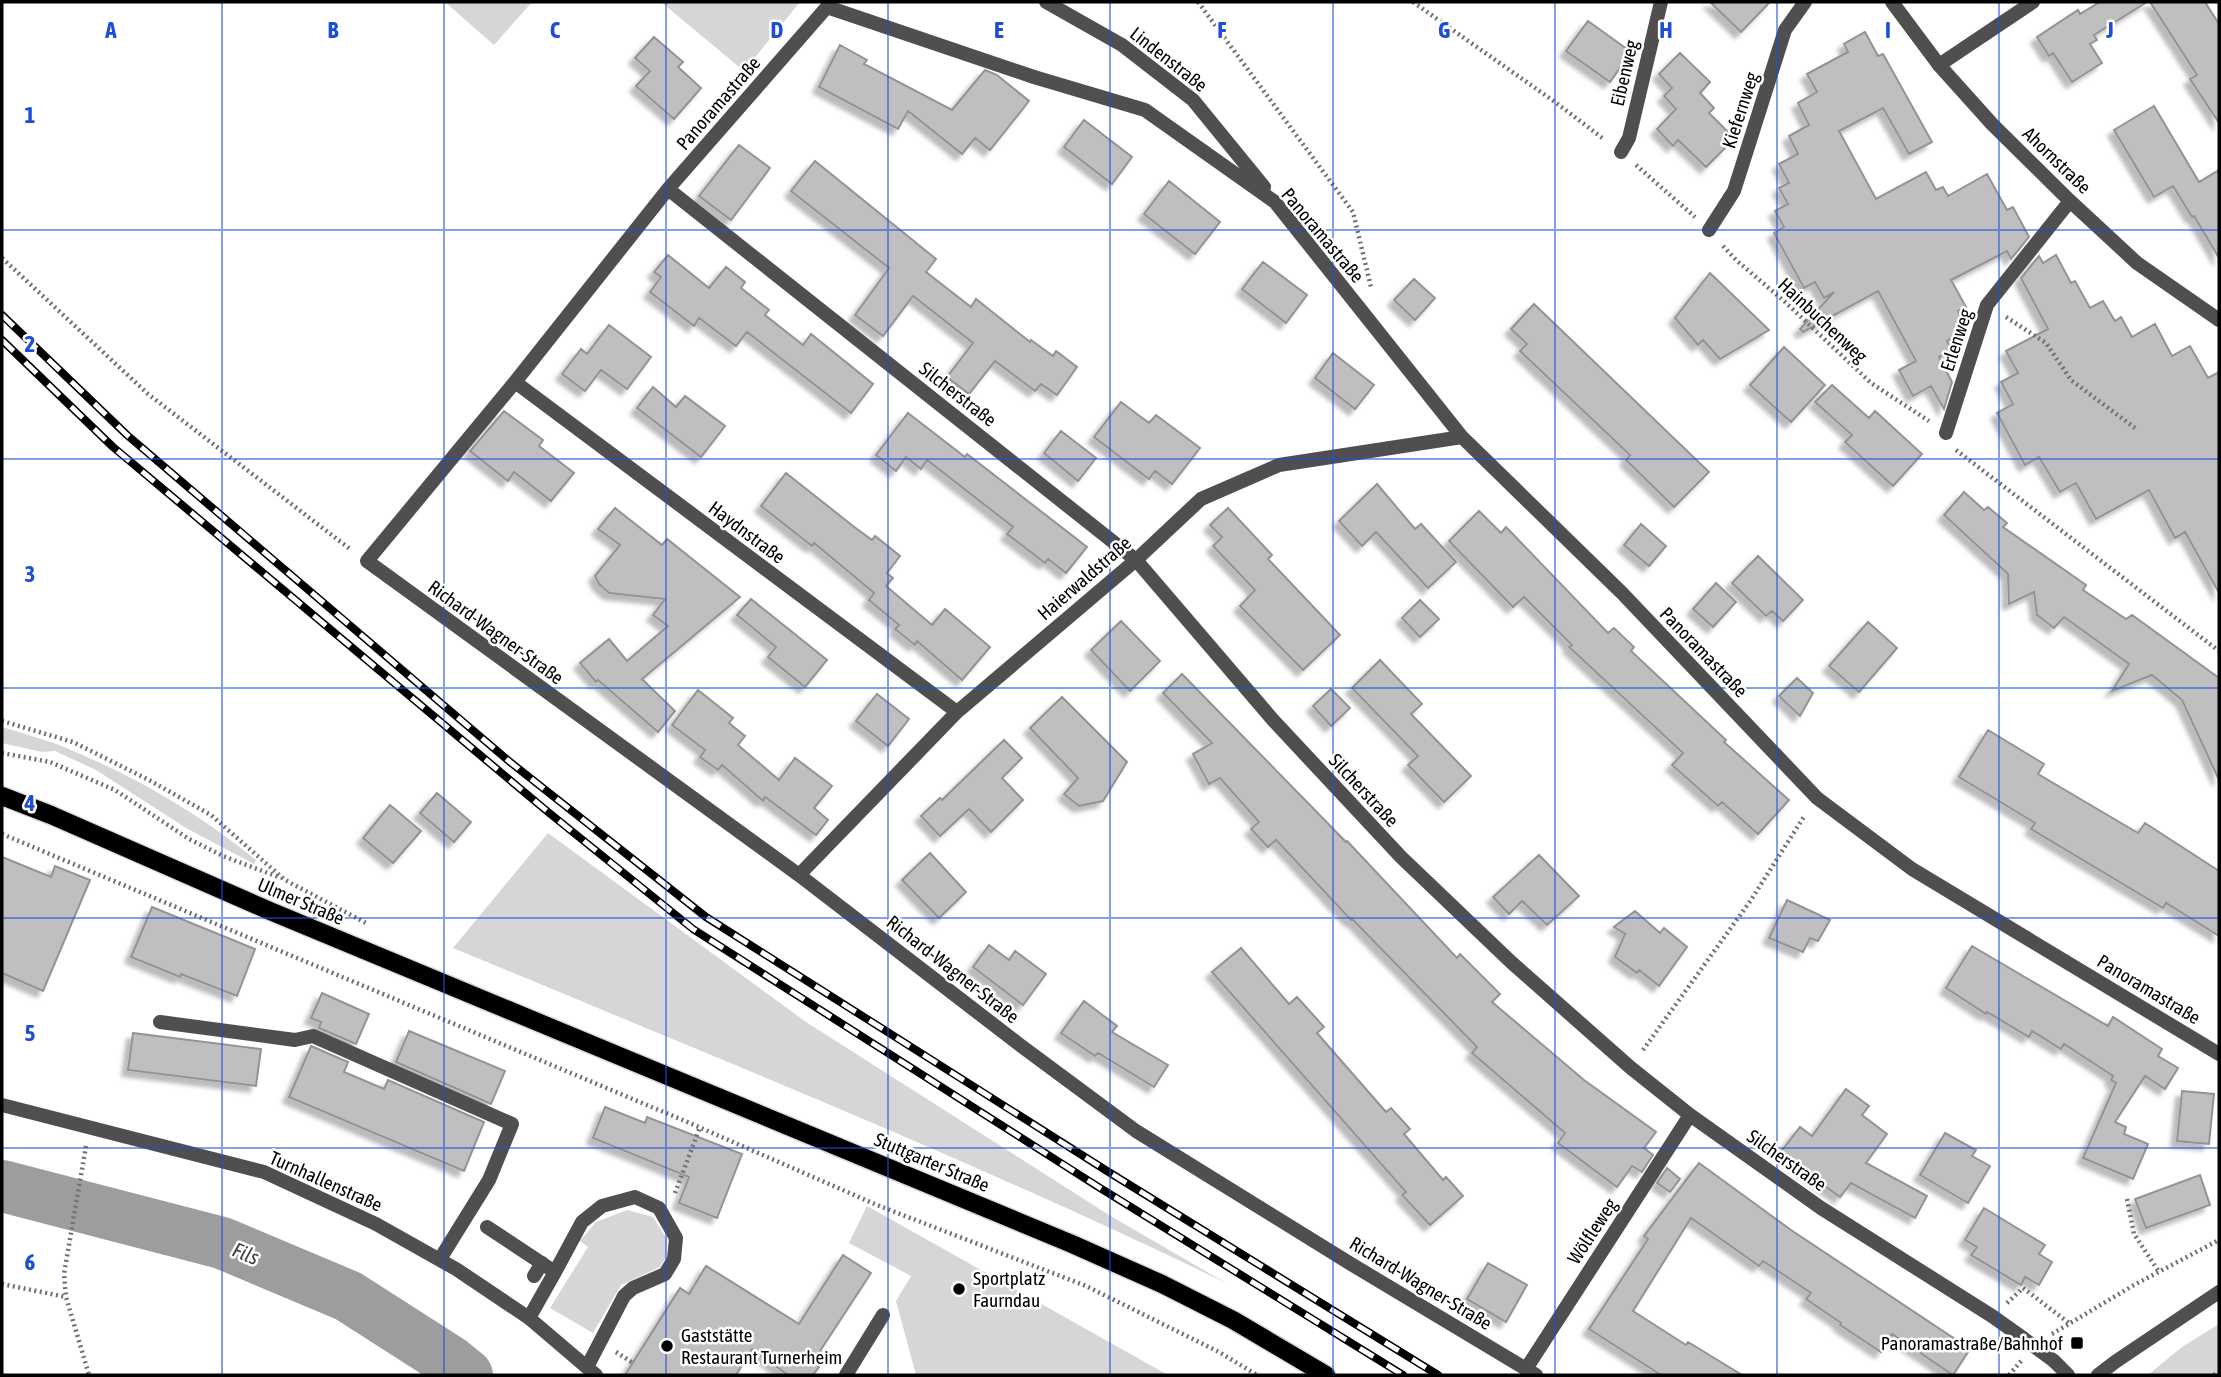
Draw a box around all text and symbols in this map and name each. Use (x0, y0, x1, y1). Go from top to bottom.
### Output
text: A (104, 17, 117, 43)
text: B (328, 17, 339, 43)
text: C (550, 17, 561, 43)
text: D (771, 17, 784, 43)
text: E (994, 17, 1004, 43)
text: F (1217, 17, 1227, 43)
text: G (1438, 17, 1450, 43)
text: H (1659, 17, 1673, 43)
text: I (1885, 17, 1891, 43)
text: J (2105, 17, 2114, 43)
street label: Lindenstraße (1126, 22, 1212, 96)
street label: Eibenweg (1606, 37, 1642, 108)
street label: Panoramastraße (672, 52, 764, 154)
street label: Kiefernweg (1717, 68, 1763, 151)
text: 1 (25, 102, 36, 128)
street label: Ahornstraße (2018, 122, 2096, 198)
street label: Panoramastraße (1277, 183, 1369, 287)
street label: Hainbuchenweg (1774, 273, 1873, 367)
street label: Erlenweg (1936, 305, 1977, 374)
text: 2 (25, 331, 35, 357)
street label: Silcherstraße (915, 357, 1001, 431)
street label: Haydnstraße (705, 496, 789, 568)
street label: Haierwaldstraße (1033, 532, 1135, 624)
text: 3 (25, 561, 35, 587)
street label: Richard-Wagner-Straße (424, 576, 568, 688)
street label: Panoramastraße (1656, 603, 1752, 701)
street label: Silcherstraße (1325, 749, 1403, 831)
text: 4 (24, 790, 36, 816)
street label: Ulmer Straße (254, 873, 348, 929)
street label: Richard-Wagner-Straße (882, 911, 1024, 1027)
street label: Panoramastraße (2093, 950, 2205, 1028)
text: 5 (25, 1020, 36, 1046)
street label: Silcherstraße (1743, 1125, 1831, 1195)
street label: Stuttgarter Straße (871, 1128, 993, 1196)
street label: Turnhallenstraße (266, 1146, 386, 1216)
street label: Wölfleweg (1563, 1193, 1622, 1268)
street label: Richard-Wagner-Straße (1346, 1232, 1496, 1334)
water label: Fils (229, 1237, 263, 1269)
text: 6 (25, 1249, 36, 1275)
place label: Sportplatz Faurndau (973, 1267, 1045, 1311)
marker: Sportplatz Faurndau (951, 1281, 967, 1297)
place label: Gaststätte Restaurant Turnerheim (681, 1324, 842, 1368)
place label: Panoramastraße/Bahnhof (1881, 1332, 2063, 1354)
marker: Panoramastraße/Bahnhof (2069, 1335, 2085, 1351)
marker: Gaststätte Restaurant Turnerheim (659, 1338, 675, 1354)

